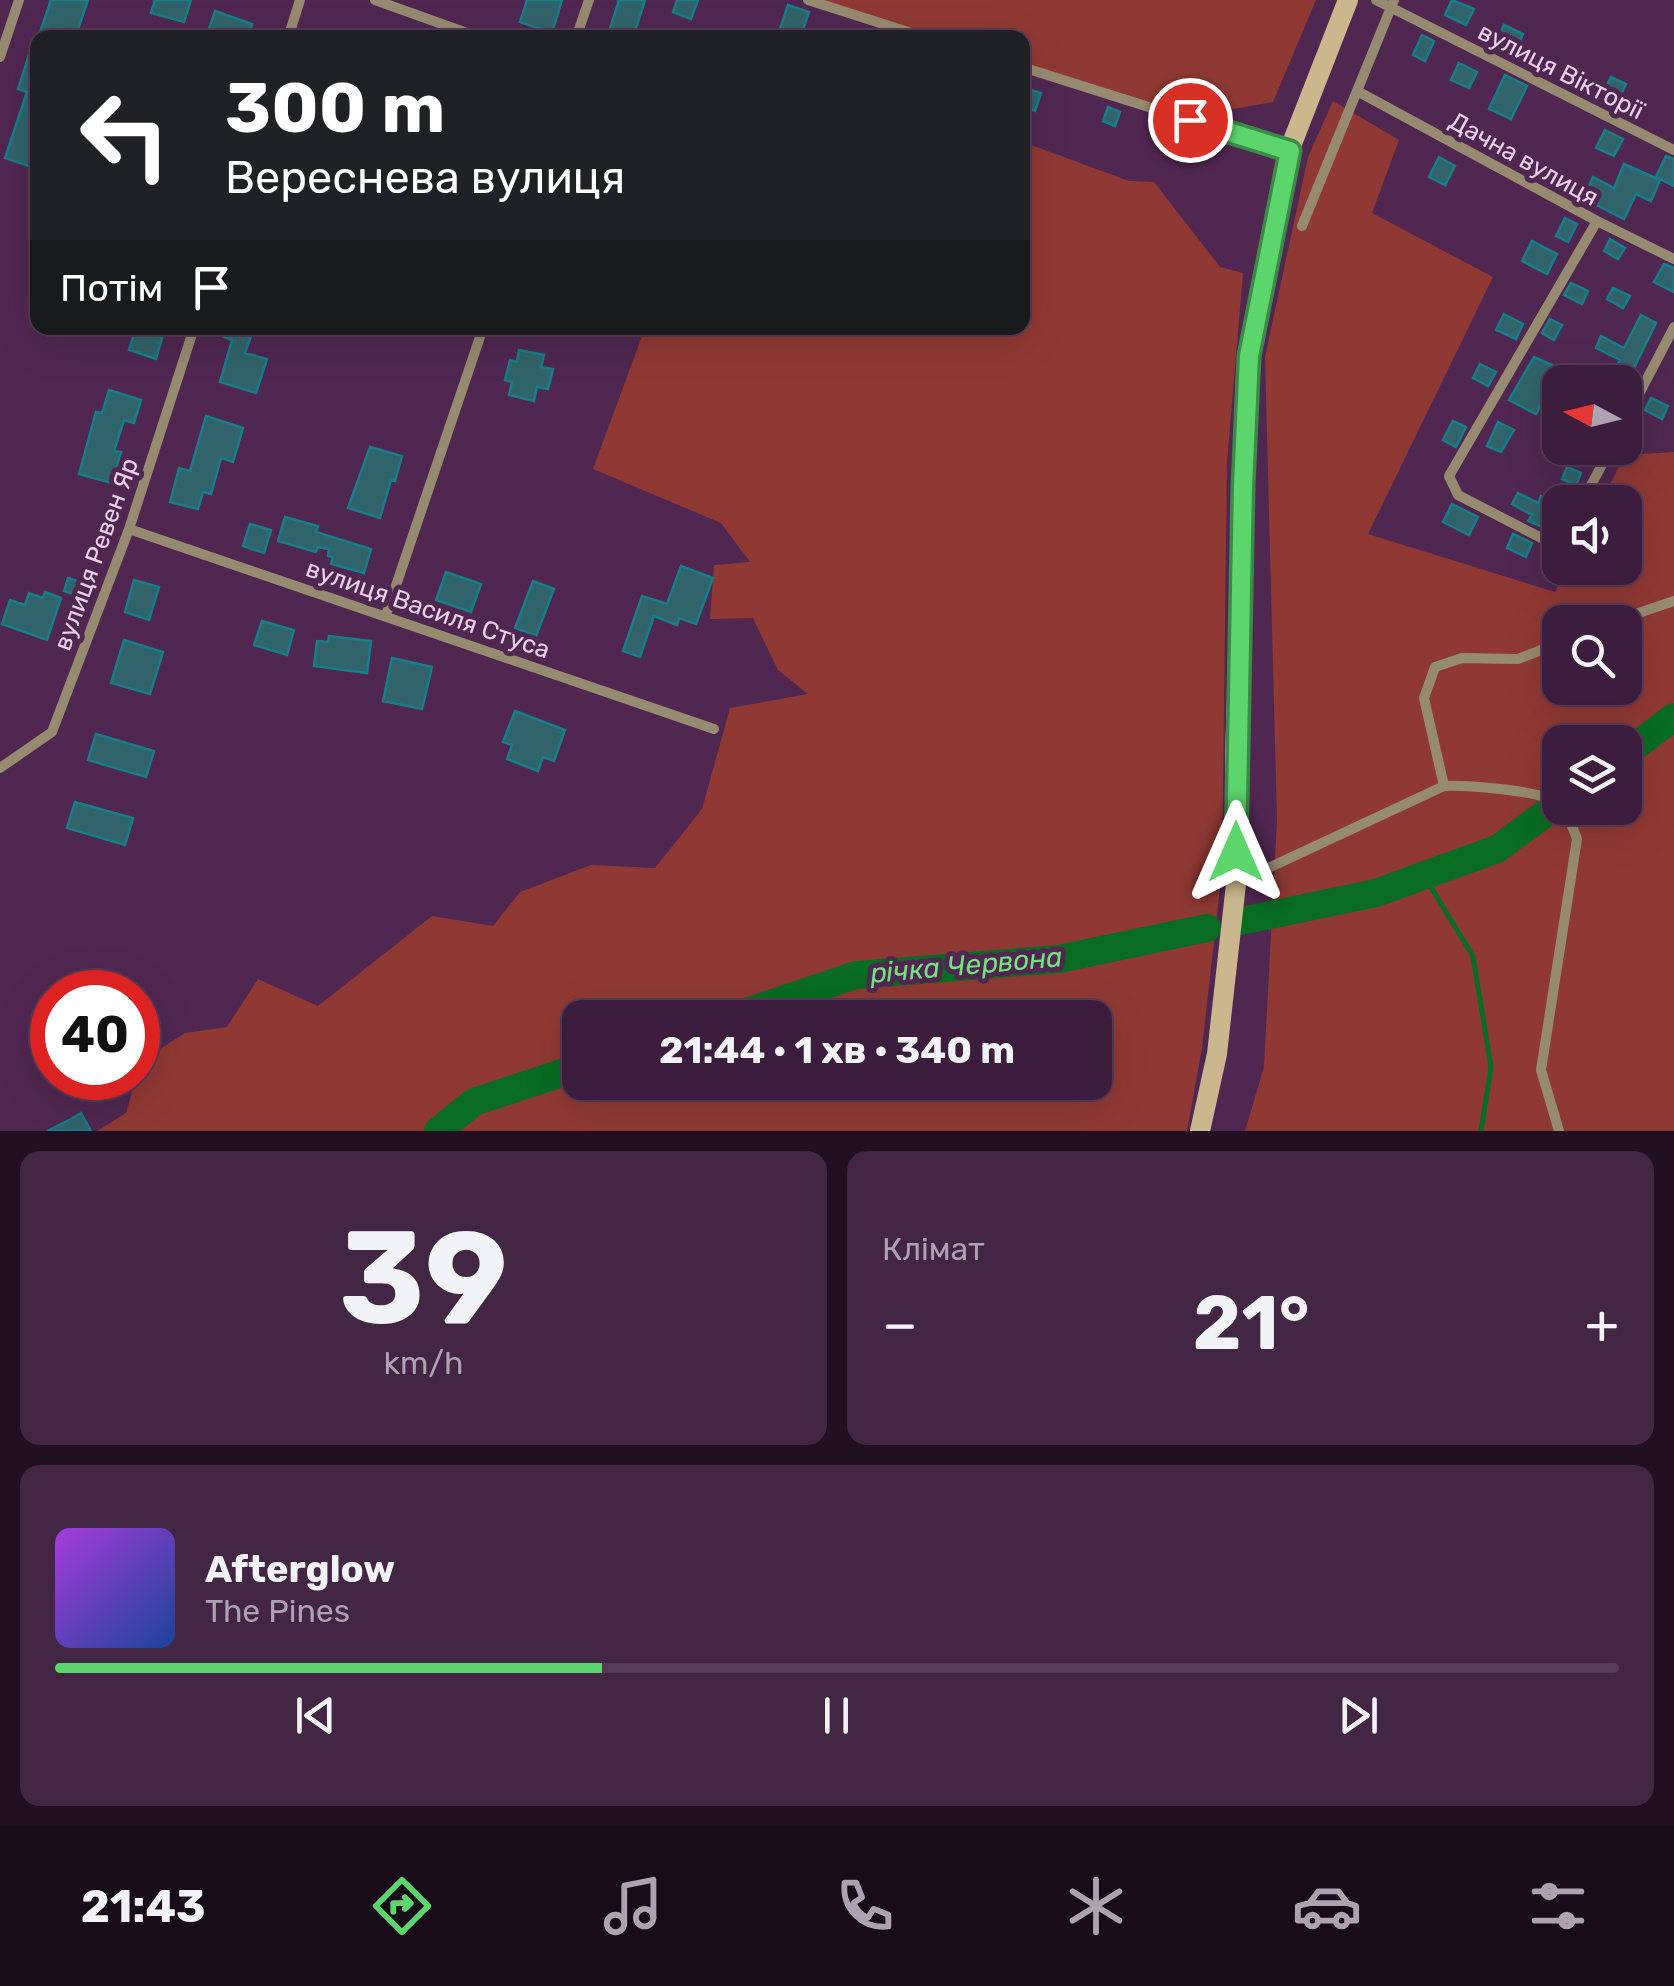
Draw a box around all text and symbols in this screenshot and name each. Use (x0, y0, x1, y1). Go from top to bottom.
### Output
street label: вулиця Вікторії (1473, 17, 1650, 126)
text: 300 m (225, 67, 445, 150)
icon: left (60, 70, 190, 200)
pin (1148, 78, 1233, 163)
icon: arrive (1163, 93, 1218, 148)
street label: Дачна вулиця (1444, 106, 1604, 212)
text: Вереснева вулиця (225, 151, 625, 204)
icon: arrive (184, 260, 239, 315)
text: Потім (60, 265, 164, 311)
north arrow (1542, 365, 1642, 465)
map controls (1542, 365, 1642, 825)
street label: вулиця Ревен Яр (48, 454, 144, 654)
button: sound (1542, 485, 1642, 585)
street label: вулиця Василя Стуса (302, 554, 554, 664)
button: search (1542, 605, 1642, 705)
button: layers (1542, 725, 1642, 825)
position arrow (1184, 800, 1288, 904)
water label: річка Червона (868, 940, 1064, 990)
speed limit sign: 40 (30, 970, 160, 1100)
text: 21:44 · 1 хв · 340 m (659, 1027, 1015, 1073)
text: 39 (339, 1201, 508, 1356)
text: Клімат (882, 1230, 985, 1268)
text: 21° (1193, 1279, 1310, 1368)
text: − (882, 1292, 918, 1357)
text: + (1585, 1292, 1619, 1357)
text: km/h (384, 1344, 463, 1382)
text: Afterglow (205, 1546, 395, 1592)
text: The Pines (205, 1592, 350, 1630)
icon: previous (288, 1688, 343, 1743)
icon: pause (809, 1688, 864, 1743)
icon: next (1331, 1688, 1386, 1743)
icon: directions (367, 1871, 437, 1941)
icon: music (598, 1871, 668, 1941)
icon: phone (830, 1871, 900, 1941)
icon: climate (1061, 1871, 1131, 1941)
icon: car (1292, 1871, 1362, 1941)
icon: filters (1523, 1871, 1593, 1941)
text: 21:43 (81, 1880, 206, 1933)

